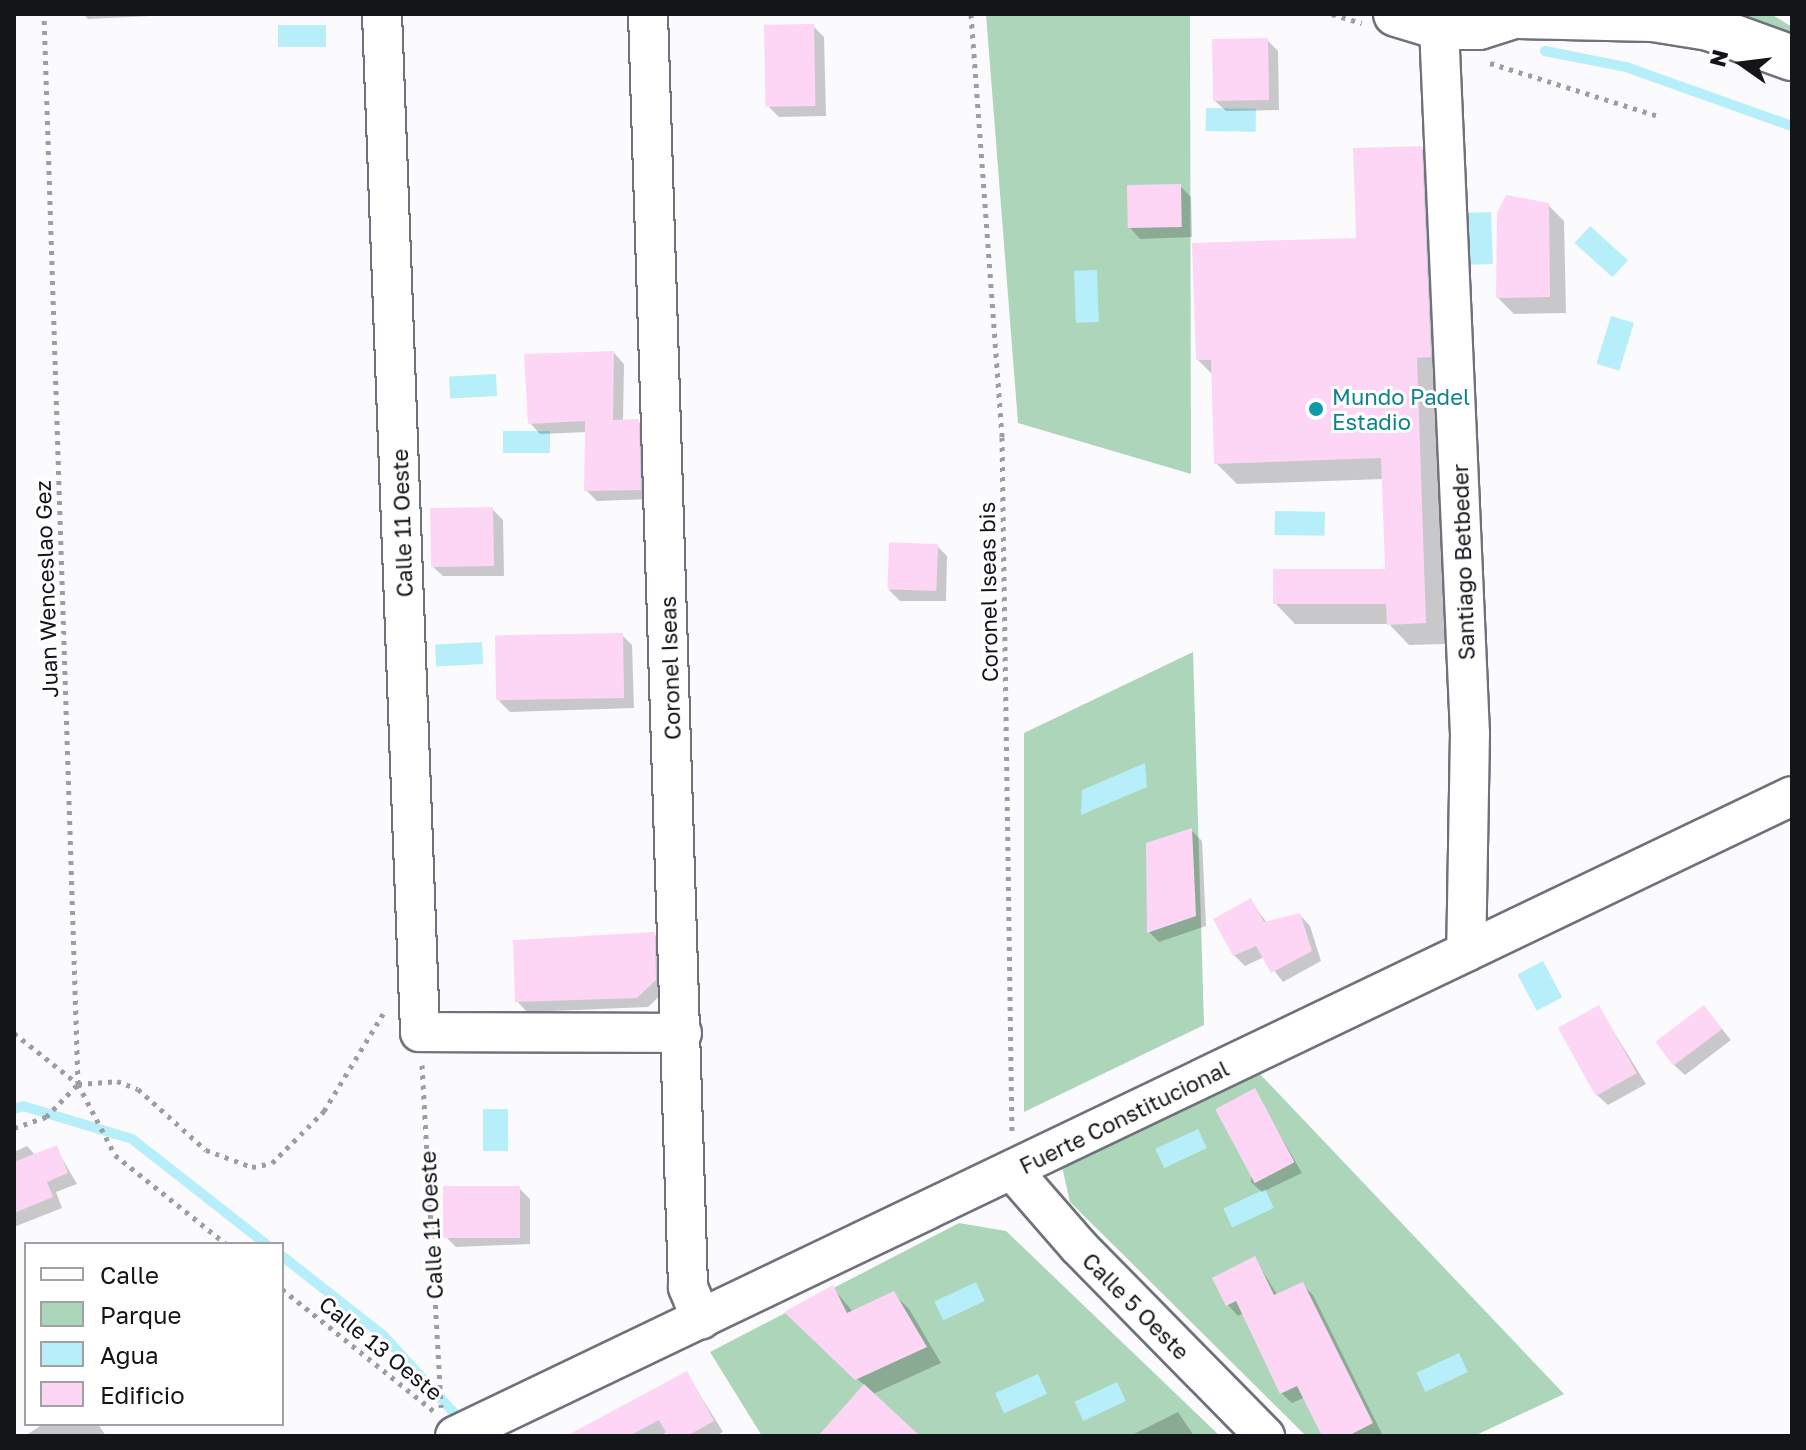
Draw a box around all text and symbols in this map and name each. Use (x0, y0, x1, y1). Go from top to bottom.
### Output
north arrow (1702, 24, 1782, 104)
text: N (1703, 47, 1733, 69)
place label: Mundo Padel Estadio (1332, 383, 1470, 434)
marker: Mundo Padel Estadio (1307, 400, 1325, 418)
street label: Calle 11 Oeste (386, 448, 418, 598)
street label: Santiago Betbeder (1446, 463, 1480, 661)
street label: Juan Wenceslao Gez (29, 480, 63, 698)
street label: Coronel Iseas bis (973, 502, 1003, 682)
street label: Coronel Iseas (654, 596, 686, 740)
street label: Fuerte Constitucional (1015, 1055, 1233, 1179)
street label: Calle 11 Oeste (414, 1150, 448, 1300)
legend (24, 1242, 284, 1426)
street label: Calle 5 Oeste (1077, 1247, 1195, 1365)
text: Calle (100, 1260, 159, 1289)
street label: Calle 13 Oeste (314, 1290, 448, 1406)
text: Parque (100, 1300, 181, 1329)
text: Agua (100, 1340, 159, 1369)
text: Edificio (100, 1380, 185, 1409)

